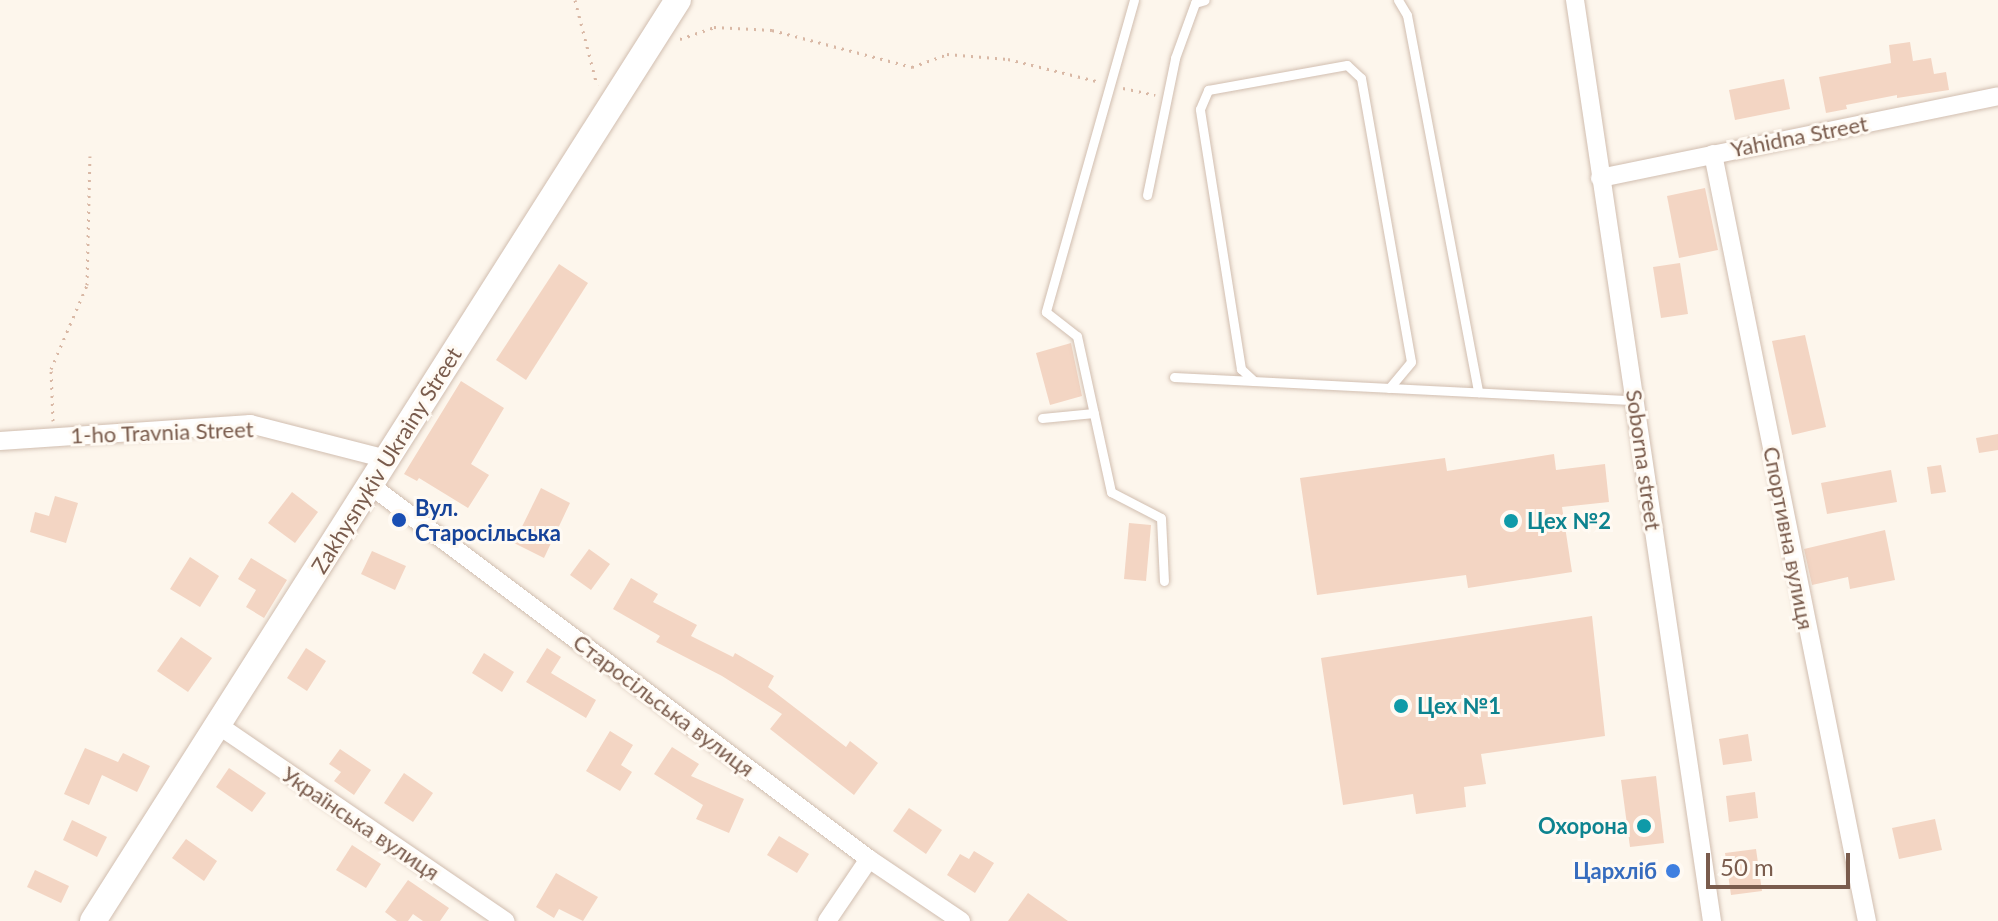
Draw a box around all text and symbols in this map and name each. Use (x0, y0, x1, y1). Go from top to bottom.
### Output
street label: Yahidna Street (1728, 110, 1870, 162)
street label: Zakhysnykiv Ukrainy Street (305, 342, 467, 578)
street label: Soborna street (1621, 388, 1667, 532)
street label: 1-ho Travnia Street (70, 416, 254, 448)
street label: Спортивна вулиця (1758, 444, 1820, 632)
place label: Вул. Старосільська (415, 494, 561, 546)
place label: Цех №2 (1527, 508, 1611, 534)
marker: Вул. Старосільська (390, 511, 408, 529)
marker: Цех №2 (1502, 512, 1520, 530)
street label: Старосільська вулиця (568, 628, 760, 782)
place label: Цех №1 (1417, 693, 1501, 719)
marker: Цех №1 (1392, 697, 1410, 715)
street label: Українська вулиця (277, 761, 445, 885)
place label: Охорона (1538, 813, 1628, 839)
marker: Охорона (1635, 817, 1653, 835)
scale bar (1710, 837, 1854, 887)
text: 50 m (1720, 852, 1774, 881)
place label: Цархліб (1573, 858, 1657, 884)
marker: Цархліб (1664, 862, 1682, 880)

